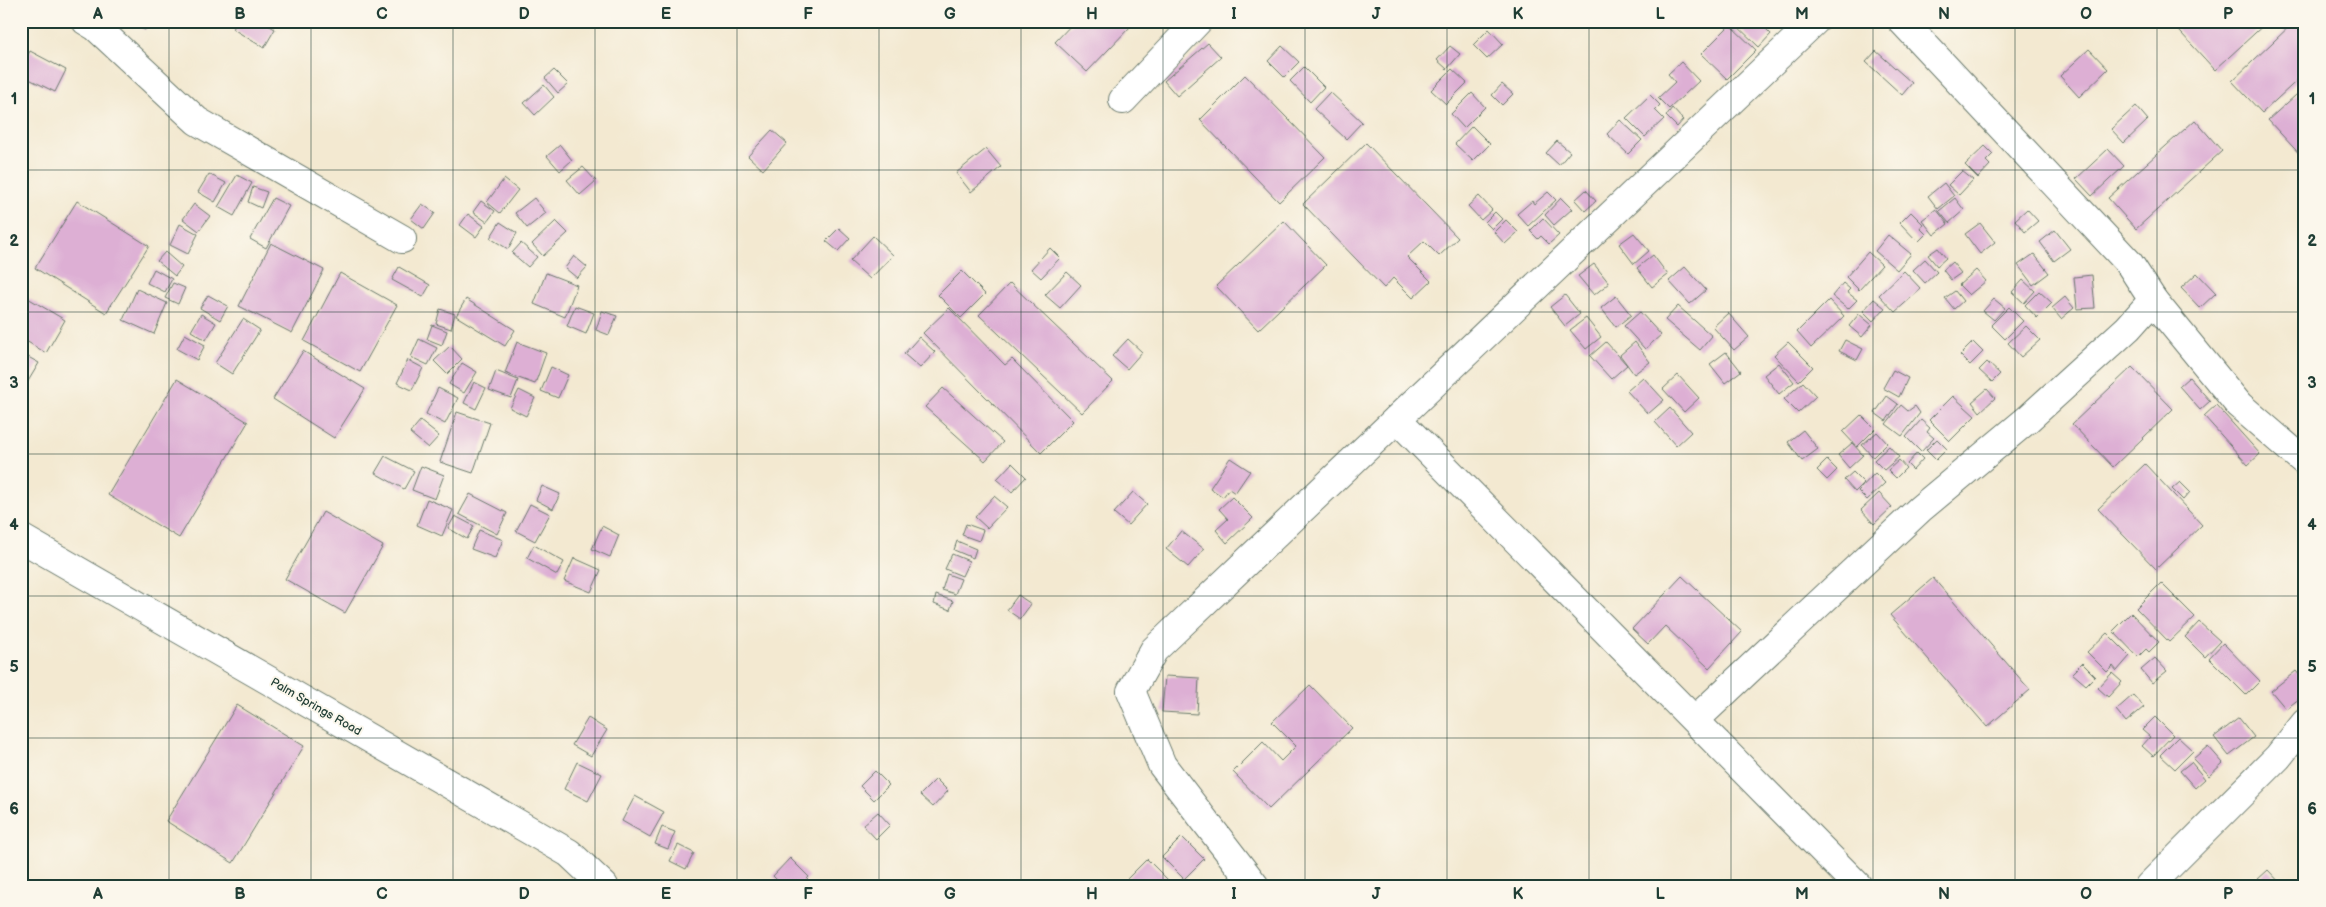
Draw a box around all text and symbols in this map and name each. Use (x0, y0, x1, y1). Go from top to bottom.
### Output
text: A (92, 5, 103, 24)
text: B (234, 5, 246, 24)
text: C (376, 5, 388, 24)
text: D (518, 5, 530, 24)
text: E (661, 5, 671, 24)
text: F (803, 5, 813, 24)
text: G (944, 5, 956, 24)
text: H (1086, 5, 1098, 24)
text: I (1231, 5, 1237, 24)
text: J (1372, 5, 1381, 24)
text: K (1513, 5, 1524, 24)
text: L (1655, 5, 1665, 24)
text: M (1795, 5, 1809, 24)
text: N (1938, 5, 1950, 24)
text: O (2080, 5, 2092, 24)
text: P (2223, 5, 2233, 24)
text: 1 (11, 90, 17, 109)
text: 1 (2309, 90, 2315, 109)
text: 2 (9, 232, 19, 251)
text: 2 (2307, 232, 2317, 251)
text: 3 (9, 374, 19, 393)
text: 3 (2307, 374, 2317, 393)
text: 4 (9, 516, 19, 535)
text: 4 (2307, 516, 2317, 535)
text: 5 (9, 658, 19, 677)
text: 5 (2307, 658, 2317, 677)
street label: Palm Springs Road (268, 675, 364, 739)
text: 6 (9, 800, 19, 819)
text: 6 (2307, 800, 2317, 819)
text: A (92, 885, 103, 904)
text: B (234, 885, 246, 904)
text: C (376, 885, 388, 904)
text: D (518, 885, 530, 904)
text: E (661, 885, 671, 904)
text: F (803, 885, 813, 904)
text: G (944, 885, 956, 904)
text: H (1086, 885, 1098, 904)
text: I (1231, 885, 1237, 904)
text: J (1372, 885, 1381, 904)
text: K (1513, 885, 1524, 904)
text: L (1655, 885, 1665, 904)
text: M (1795, 885, 1809, 904)
text: N (1938, 885, 1950, 904)
text: O (2080, 885, 2092, 904)
text: P (2223, 885, 2233, 904)

